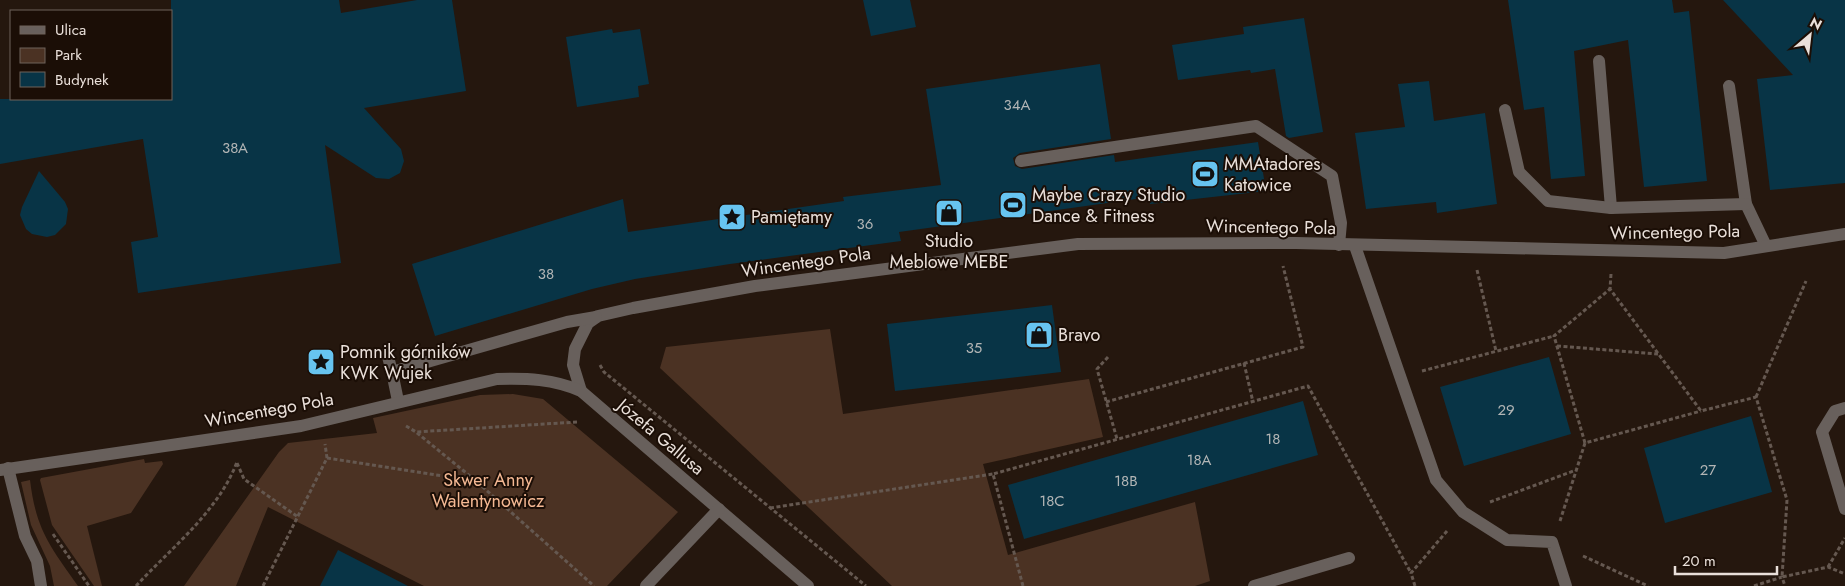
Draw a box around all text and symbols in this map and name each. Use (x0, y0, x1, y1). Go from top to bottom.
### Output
legend (10, 10, 172, 100)
north arrow (1785, 10, 1835, 60)
text: N (1806, 12, 1826, 35)
text: Ulica (55, 19, 86, 41)
text: Park (55, 44, 82, 66)
text: Budynek (55, 69, 109, 91)
house number: 34A (1004, 94, 1031, 116)
house number: 38A (222, 137, 248, 159)
place label: MMAtadores Katowice (1224, 151, 1321, 198)
sports icon: MMAtadores Katowice (1190, 159, 1220, 189)
place label: Maybe Crazy Studio Dance & Fitness (1032, 182, 1186, 229)
sports icon: Maybe Crazy Studio Dance & Fitness (998, 190, 1028, 220)
shop icon: Studio Meblowe MEBE (934, 198, 964, 228)
place icon: Pamiętamy (717, 202, 747, 232)
place label: Pamiętamy (751, 204, 832, 230)
house number: 36 (857, 213, 873, 235)
street label: Wincentego Pola (1206, 213, 1336, 241)
street label: Wincentego Pola (1610, 218, 1740, 246)
place label: Studio Meblowe MEBE (890, 228, 1008, 275)
street label: Wincentego Pola (740, 240, 872, 284)
house number: 38 (538, 263, 554, 285)
shop icon: Bravo (1024, 320, 1054, 350)
place label: Bravo (1058, 322, 1100, 348)
house number: 35 (966, 337, 982, 359)
place label: Pomnik górników KWK Wujek (340, 339, 471, 386)
place icon: Pomnik górników KWK Wujek (306, 347, 336, 377)
street label: Wincentego Pola (203, 386, 335, 434)
street label: Józefa Gallusa (610, 391, 710, 481)
house number: 29 (1497, 399, 1515, 421)
house number: 18 (1266, 428, 1280, 450)
house number: 18A (1187, 449, 1211, 471)
house number: 27 (1700, 459, 1716, 481)
park label: Skwer Anny Walentynowicz (432, 467, 545, 514)
house number: 18B (1114, 470, 1138, 492)
house number: 18C (1039, 490, 1065, 512)
scale bar (1675, 544, 1778, 576)
text: 20 m (1682, 550, 1716, 572)

